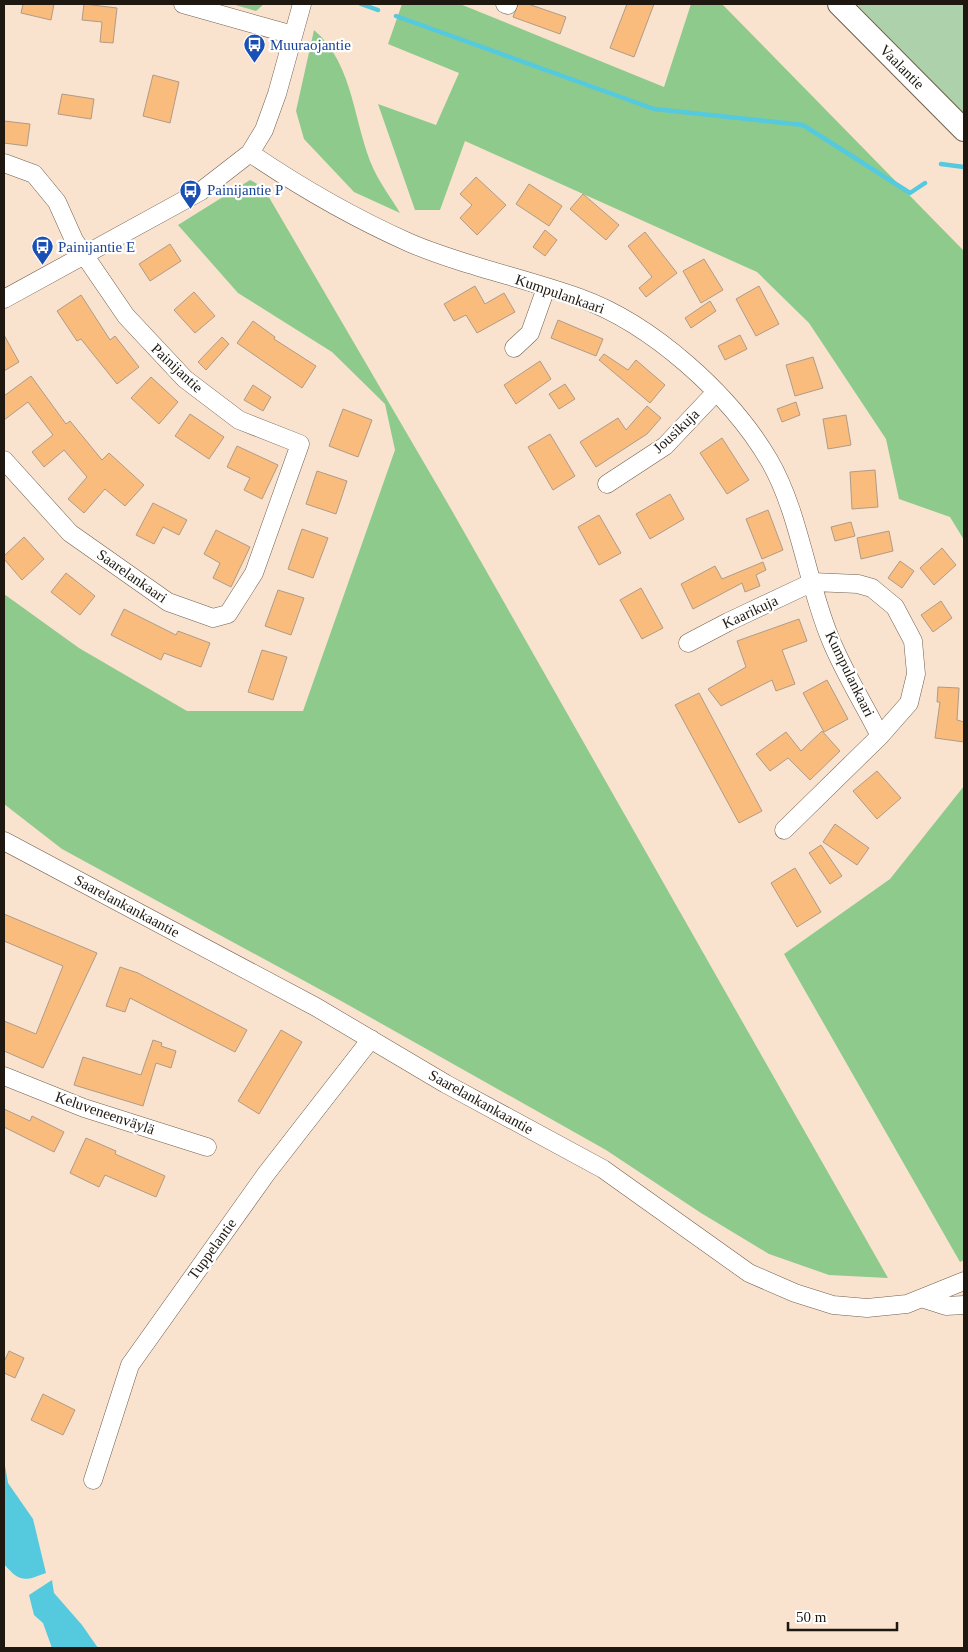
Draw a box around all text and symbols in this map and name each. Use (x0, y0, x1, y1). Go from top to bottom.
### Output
bus stop icon: Muuraojantie (242, 33, 266, 64)
place label: Muuraojantie (270, 37, 351, 53)
street label: Vaalantie (877, 42, 928, 93)
bus stop icon: Painijantie P (179, 178, 203, 209)
place label: Painijantie P (207, 182, 283, 198)
bus stop icon: Painijantie E (30, 235, 54, 266)
place label: Painijantie E (58, 239, 135, 255)
street label: Kumpulankaari (513, 271, 607, 317)
street label: Painijantie (148, 340, 206, 396)
street label: Jousikuja (650, 406, 702, 456)
street label: Saarelankaari (94, 546, 170, 606)
street label: Kaarikuja (720, 592, 780, 632)
street label: Kumpulankaari (822, 629, 878, 719)
street label: Saarelankankaantie (72, 872, 183, 941)
street label: Saarelankankaantie (426, 1067, 536, 1137)
street label: Keluveneenväylä (53, 1088, 157, 1138)
street label: Tuppelantie (185, 1215, 240, 1282)
scale bar (788, 1600, 897, 1632)
text: 50 m (796, 1609, 827, 1625)

